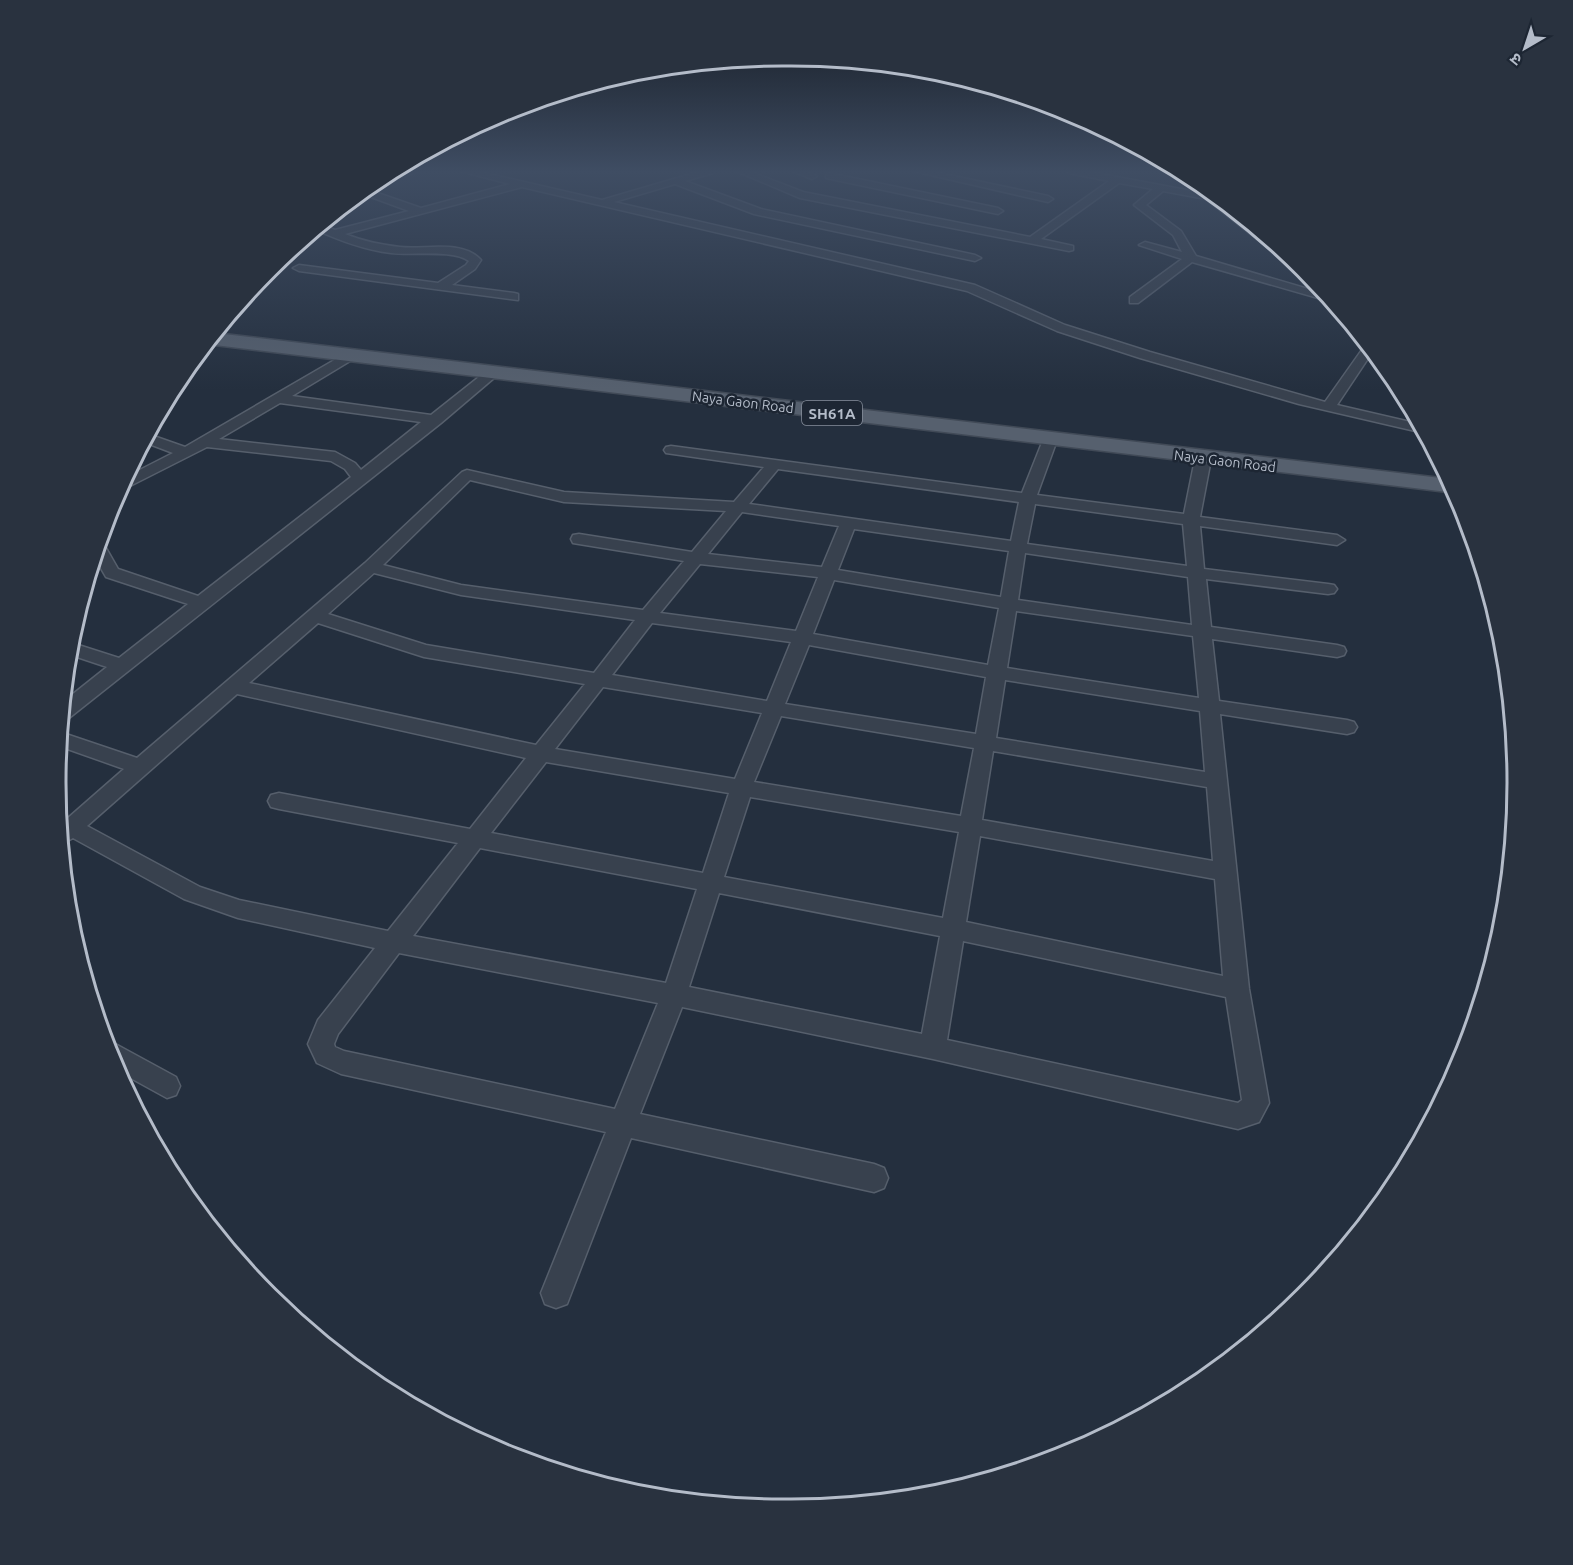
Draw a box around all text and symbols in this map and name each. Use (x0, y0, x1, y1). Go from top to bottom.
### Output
north arrow (1495, 18, 1555, 78)
text: उ (1506, 49, 1525, 70)
street label: Naya Gaon Road (691, 388, 795, 416)
road number: SH61A (802, 401, 862, 425)
street label: Naya Gaon Road (1173, 447, 1277, 475)

